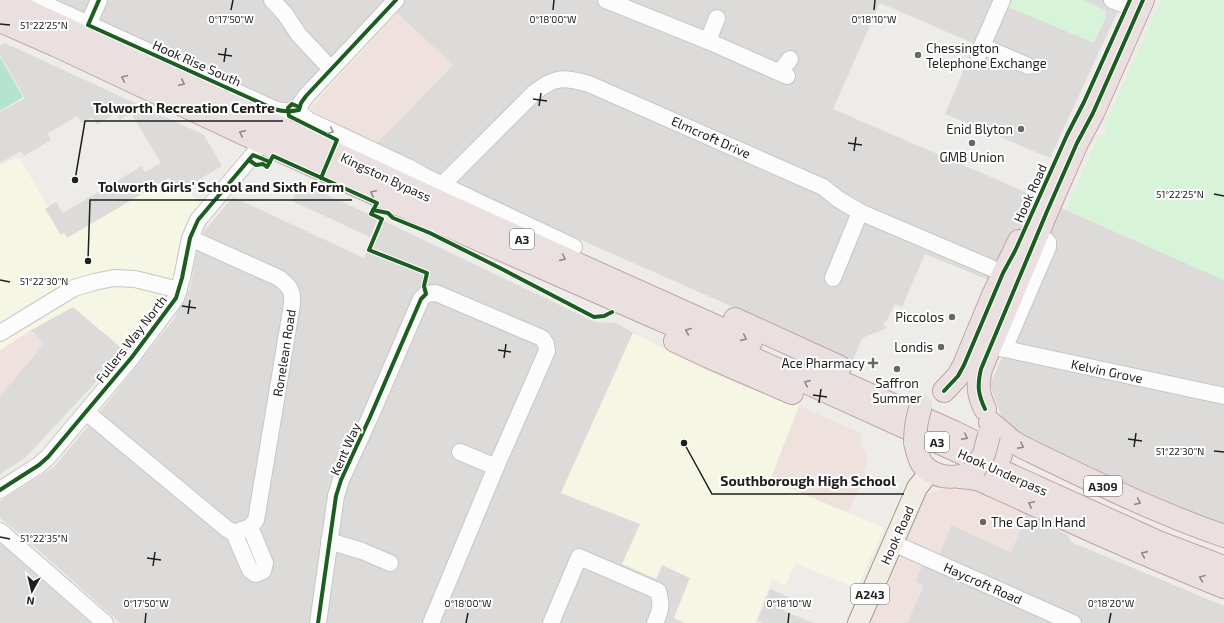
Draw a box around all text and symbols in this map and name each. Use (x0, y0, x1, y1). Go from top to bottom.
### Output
text: 0°17'50"W (208, 13, 254, 25)
text: 0°18'00"W (530, 13, 577, 25)
text: 0°18'10"W (852, 13, 897, 25)
text: 51°22'25"N (20, 19, 68, 31)
street label: Hook Rise South (150, 36, 244, 90)
place label: Chessington Telephone Exchange (926, 40, 1047, 71)
marker: Chessington Telephone Exchange (913, 50, 923, 60)
one-way arrow (121, 75, 129, 83)
one-way arrow (178, 78, 186, 86)
callout: Tolworth Recreation Centre (85, 95, 283, 121)
text: Tolworth Recreation Centre (93, 99, 275, 116)
street label: Elmcroft Drive (669, 112, 753, 162)
place label: Enid Blyton (946, 121, 1013, 137)
marker: Enid Blyton (1016, 124, 1026, 134)
one-way arrow (326, 126, 334, 134)
one-way arrow (239, 130, 246, 138)
marker: GMB Union (967, 138, 977, 148)
street label: Kingston Bypass (338, 149, 434, 205)
place label: GMB Union (940, 149, 1004, 165)
street label: Hook Road (1010, 161, 1050, 225)
callout: Tolworth Girls' School and Sixth Form (90, 174, 352, 200)
text: Tolworth Girls' School and Sixth Form (98, 178, 344, 195)
text: 51°22'25"N (1156, 188, 1204, 200)
one-way arrow (369, 190, 377, 198)
road number: A3 (510, 229, 534, 249)
one-way arrow (559, 253, 567, 261)
text: 51°22'30"N (20, 275, 68, 287)
street label: Fullers Way North (92, 292, 170, 386)
street label: Ronelean Road (269, 308, 299, 398)
place label: Piccolos (895, 309, 944, 325)
marker: Piccolos (947, 312, 957, 322)
one-way arrow (684, 328, 692, 336)
one-way arrow (739, 333, 747, 341)
place label: Londis (894, 339, 933, 355)
marker: Londis (936, 342, 946, 352)
place label: Ace Pharmacy (781, 355, 865, 371)
street label: Kelvin Grove (1070, 356, 1144, 386)
marker: Ace Pharmacy (868, 358, 878, 368)
marker: Saffron Summer (892, 364, 902, 374)
place label: Saffron Summer (872, 375, 922, 406)
one-way arrow (804, 380, 811, 388)
street label: Kent Way (326, 420, 364, 478)
road number: A3 (925, 432, 949, 452)
one-way arrow (960, 432, 968, 440)
one-way arrow (1016, 442, 1024, 449)
street label: Hook Underpass (956, 445, 1050, 499)
text: 51°22'30"N (1156, 445, 1204, 457)
callout: Southborough High School (712, 468, 904, 494)
text: Southborough High School (720, 472, 896, 489)
road number: A309 (1084, 476, 1122, 496)
one-way arrow (1134, 497, 1142, 505)
one-way arrow (1028, 501, 1036, 509)
street label: Hook Road (877, 503, 917, 567)
place label: The Cap In Hand (991, 514, 1086, 530)
marker: The Cap In Hand (978, 517, 988, 527)
text: 51°22'35"N (20, 532, 68, 544)
one-way arrow (1141, 551, 1148, 559)
street label: Haycroft Road (941, 559, 1025, 607)
north arrow (12, 571, 52, 611)
one-way arrow (1198, 575, 1205, 583)
road number: A243 (851, 584, 889, 604)
text: N (26, 594, 35, 608)
text: 0°17'50"W (123, 597, 169, 609)
text: 0°18'00"W (445, 597, 492, 609)
text: 0°18'10"W (767, 597, 812, 609)
text: 0°18'20"W (1088, 597, 1135, 609)

